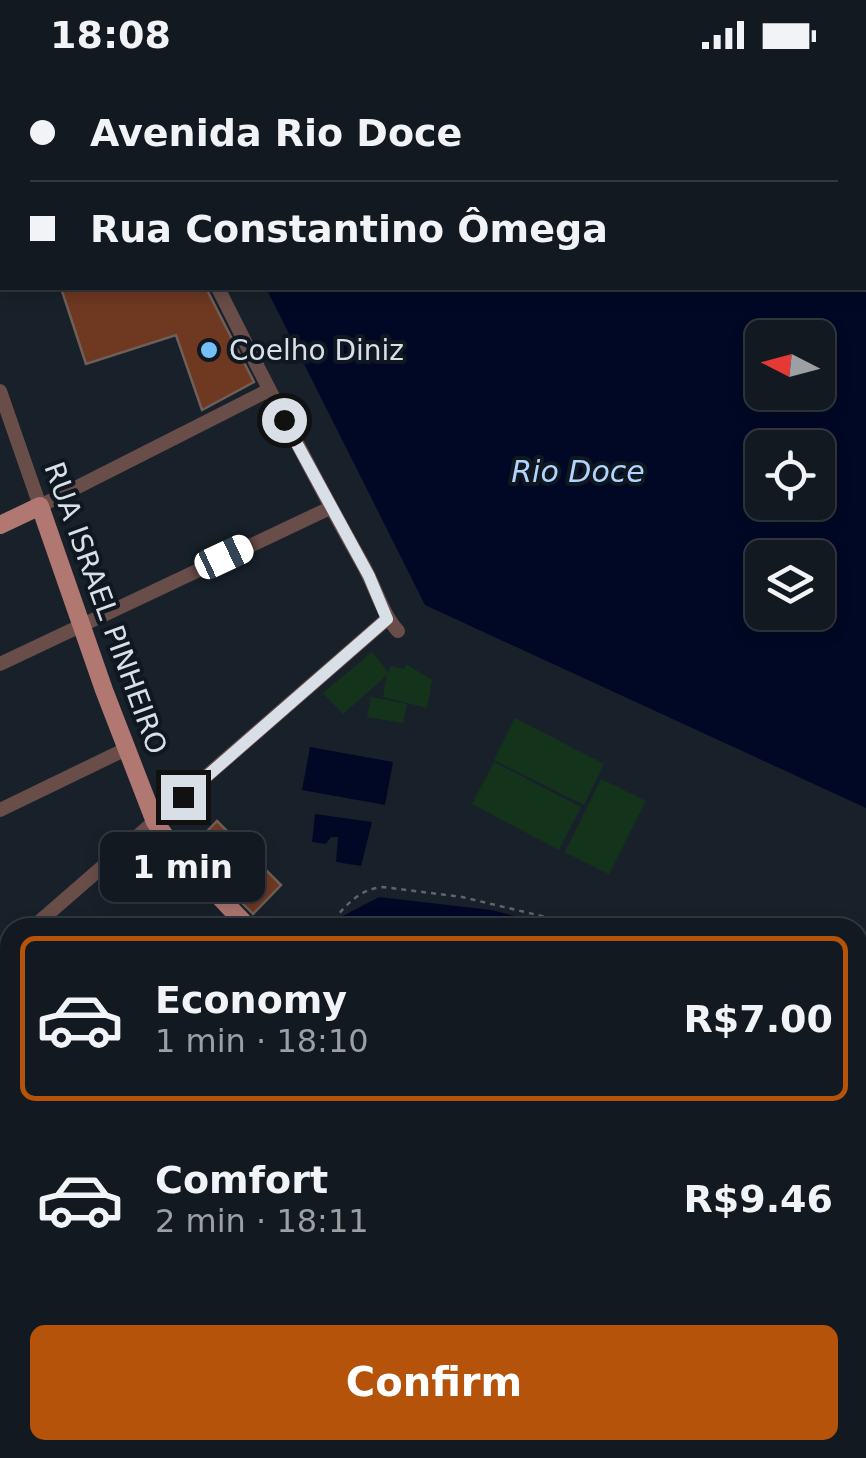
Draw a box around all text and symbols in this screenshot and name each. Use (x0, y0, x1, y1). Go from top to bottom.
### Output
text: 18:08 (50, 13, 171, 57)
text: Avenida Rio Doce (90, 111, 462, 155)
text: Rua Constantino Ômega (90, 207, 608, 251)
north arrow (745, 320, 835, 410)
map controls (745, 320, 835, 630)
place label: Coelho Diniz (229, 334, 404, 367)
marker: Coelho Diniz (198, 339, 220, 361)
route start (262, 398, 307, 443)
button: locate (745, 430, 835, 520)
water label: Rio Doce (511, 454, 645, 489)
street label: RUA ISRAEL PINHEIRO (37, 458, 174, 759)
car (190, 531, 258, 583)
button: layers (745, 540, 835, 630)
route end (161, 775, 206, 820)
callout: 1 min (100, 832, 266, 902)
text: 1 min (132, 848, 233, 886)
icon: car (35, 974, 125, 1064)
text: Economy (155, 978, 347, 1022)
text: R$7.00 (684, 997, 833, 1041)
text: 1 min · 18:10 (155, 1022, 369, 1060)
icon: car (35, 1154, 125, 1244)
text: Comfort (155, 1158, 328, 1202)
text: R$9.46 (684, 1177, 833, 1221)
text: 2 min · 18:11 (155, 1202, 369, 1240)
button: Confirm (30, 1325, 838, 1440)

